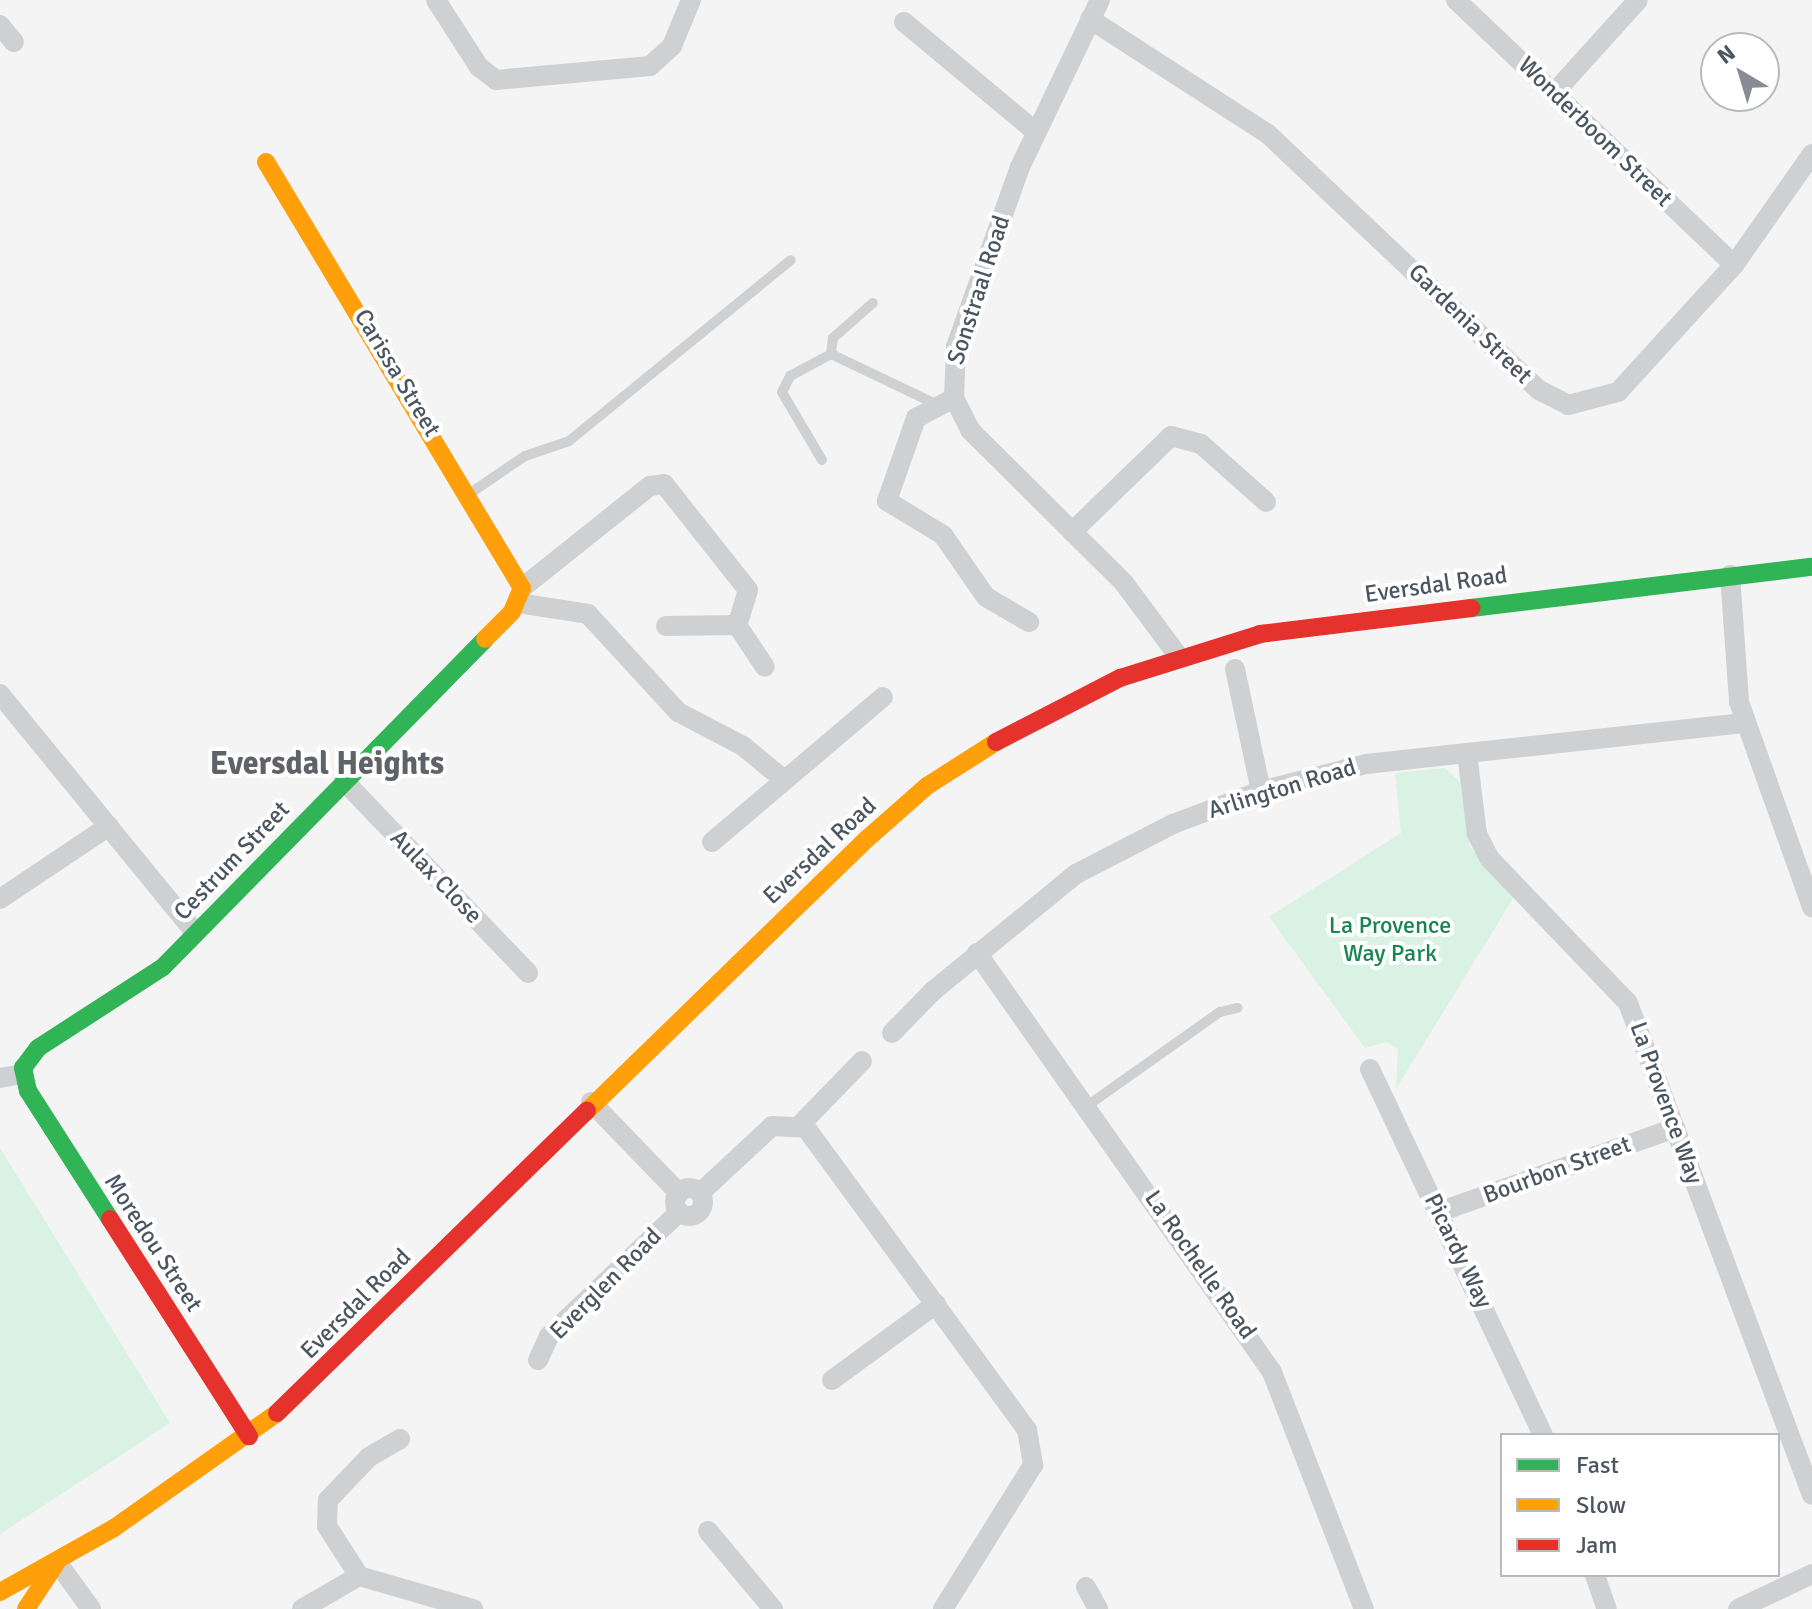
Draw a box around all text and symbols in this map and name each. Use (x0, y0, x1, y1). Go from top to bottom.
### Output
north arrow (1700, 32, 1780, 112)
text: N (1712, 39, 1740, 70)
street label: Wonderboom Street (1512, 51, 1678, 213)
street label: Sonstraal Road (941, 212, 1017, 368)
street label: Gardenia Street (1402, 258, 1538, 390)
street label: Carissa Street (348, 304, 446, 442)
street label: Eversdal Road (1363, 561, 1509, 609)
district label: Eversdal Heights (210, 745, 444, 783)
street label: Arlington Road (1205, 753, 1359, 825)
street label: Eversdal Road (758, 791, 882, 911)
street label: Cestrum Street (168, 796, 296, 926)
street label: Aulax Close (384, 824, 488, 930)
park label: La Provence Way Park (1329, 912, 1451, 968)
street label: La Provence Way (1623, 1018, 1709, 1188)
street label: Bourbon Street (1479, 1130, 1635, 1210)
street label: Moredou Street (98, 1169, 208, 1317)
street label: La Rochelle Road (1138, 1185, 1262, 1345)
street label: Picardy Way (1418, 1189, 1498, 1313)
street label: Everglen Road (544, 1222, 668, 1346)
street label: Eversdal Road (295, 1243, 417, 1365)
legend (1500, 1433, 1780, 1577)
text: Fast (1576, 1450, 1619, 1480)
text: Slow (1576, 1490, 1626, 1520)
text: Jam (1576, 1530, 1617, 1560)

